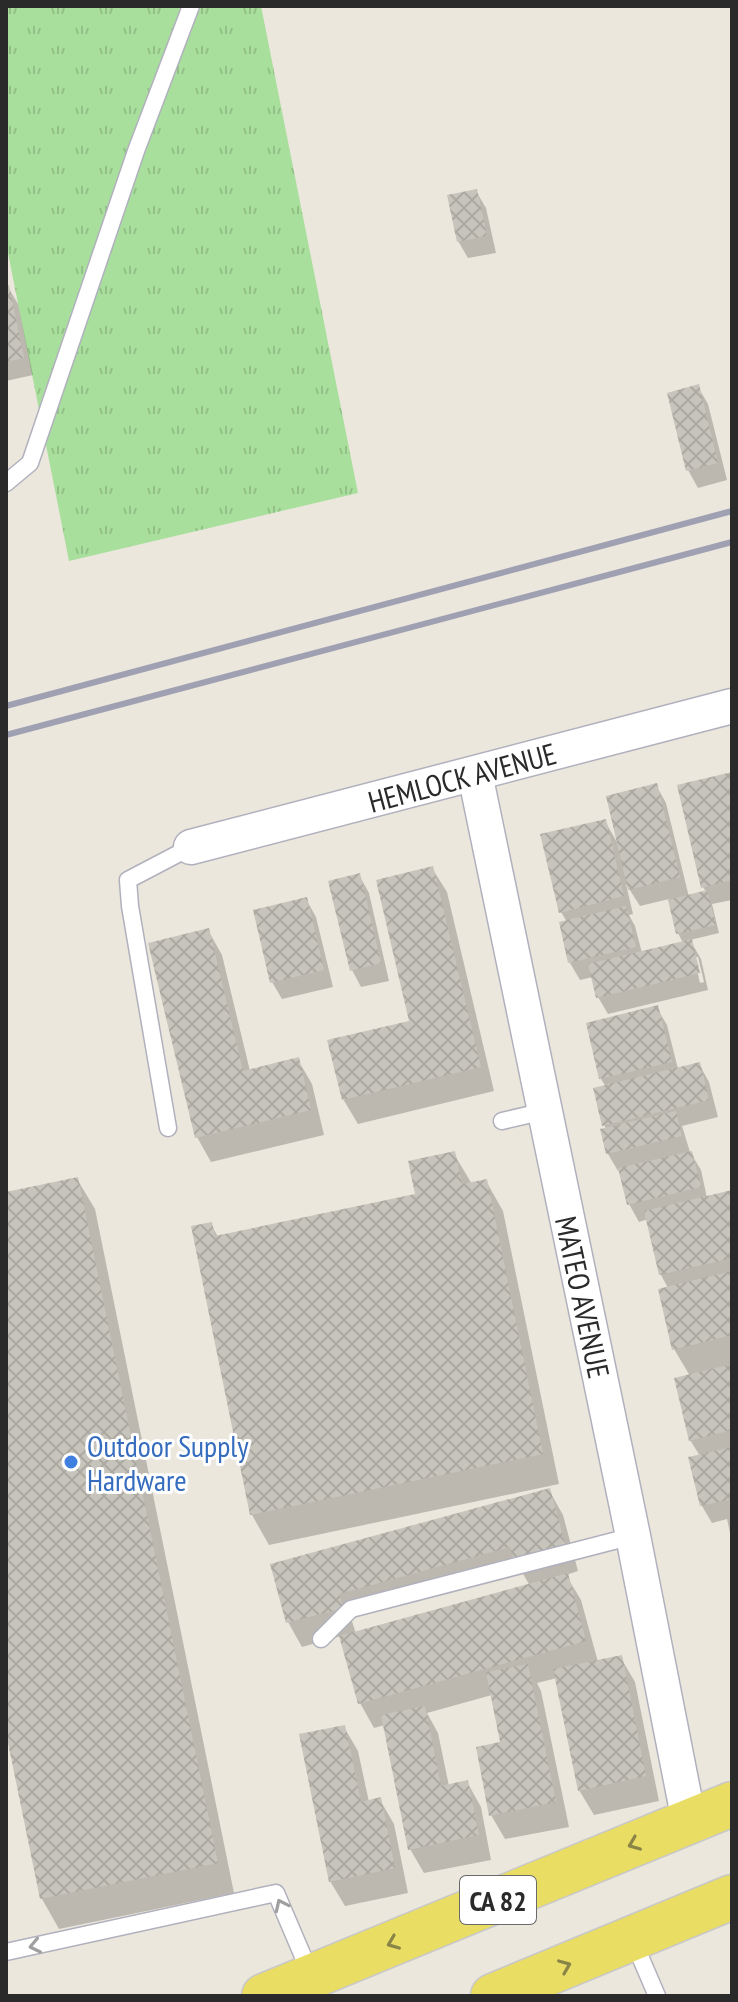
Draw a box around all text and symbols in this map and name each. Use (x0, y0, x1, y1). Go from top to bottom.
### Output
street label: HEMLOCK AVENUE (364, 733, 560, 821)
street label: MATEO AVENUE (547, 1213, 619, 1381)
place label: Outdoor Supply Hardware (87, 1426, 249, 1499)
marker: Outdoor Supply Hardware (62, 1453, 80, 1471)
one-way arrow (628, 1834, 642, 1851)
road number: CA 82 (460, 1876, 536, 1924)
one-way arrow (274, 1899, 290, 1914)
one-way arrow (387, 1933, 401, 1949)
one-way arrow (28, 1937, 42, 1954)
one-way arrow (557, 1960, 571, 1976)

